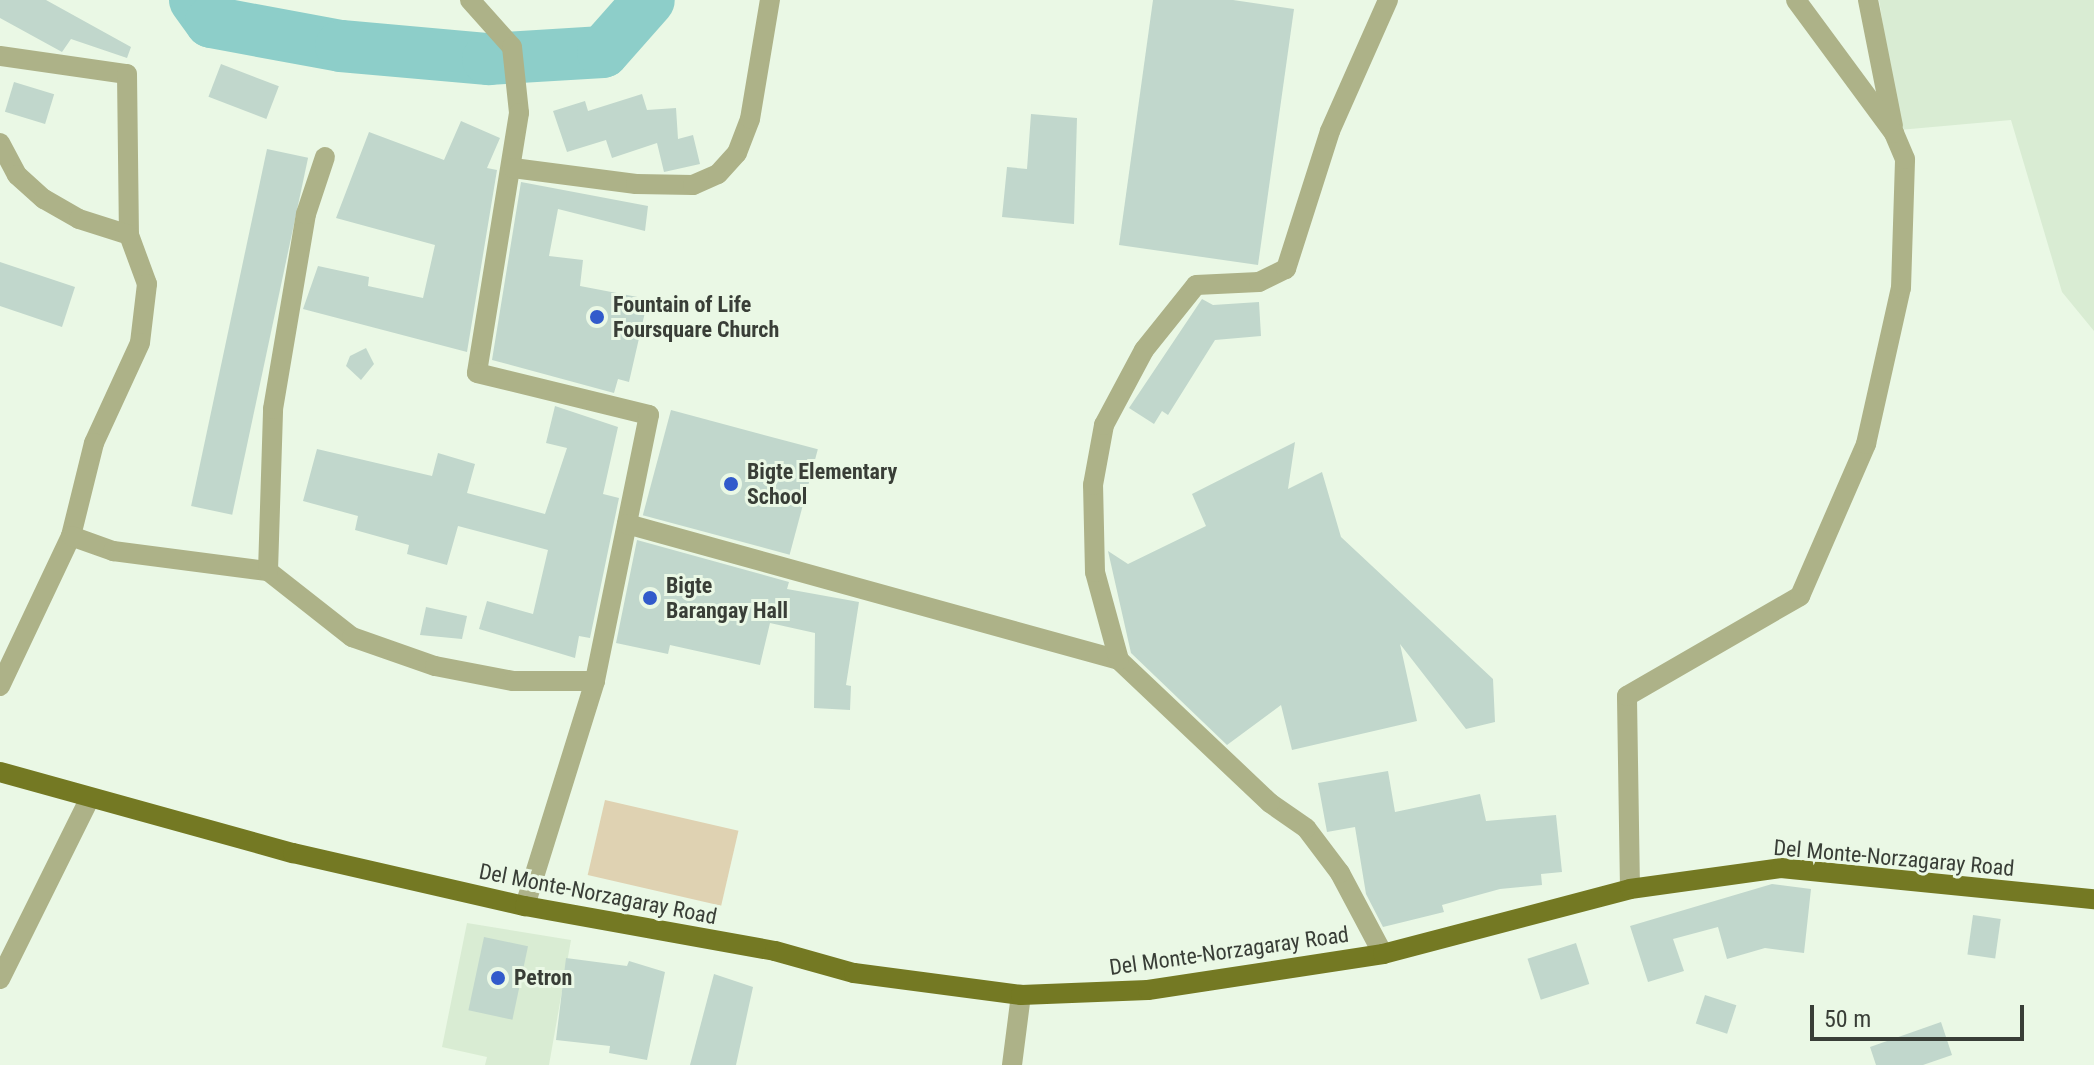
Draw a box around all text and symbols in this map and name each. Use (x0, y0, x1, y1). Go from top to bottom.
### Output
place label: Fountain of Life Foursquare Church (613, 291, 779, 342)
marker: Fountain of Life Foursquare Church (588, 308, 606, 326)
place label: Bigte Elementary School (747, 458, 897, 510)
marker: Bigte Elementary School (722, 475, 740, 493)
place label: Bigte Barangay Hall (666, 572, 788, 624)
marker: Bigte Barangay Hall (641, 589, 659, 607)
street label: Del Monte-Norzagaray Road (1773, 834, 2015, 882)
street label: Del Monte-Norzagaray Road (477, 858, 719, 930)
street label: Del Monte-Norzagaray Road (1108, 921, 1350, 981)
place label: Petron (514, 965, 572, 991)
marker: Petron (489, 969, 507, 987)
scale bar (1814, 989, 2028, 1039)
text: 50 m (1824, 1005, 1871, 1033)

